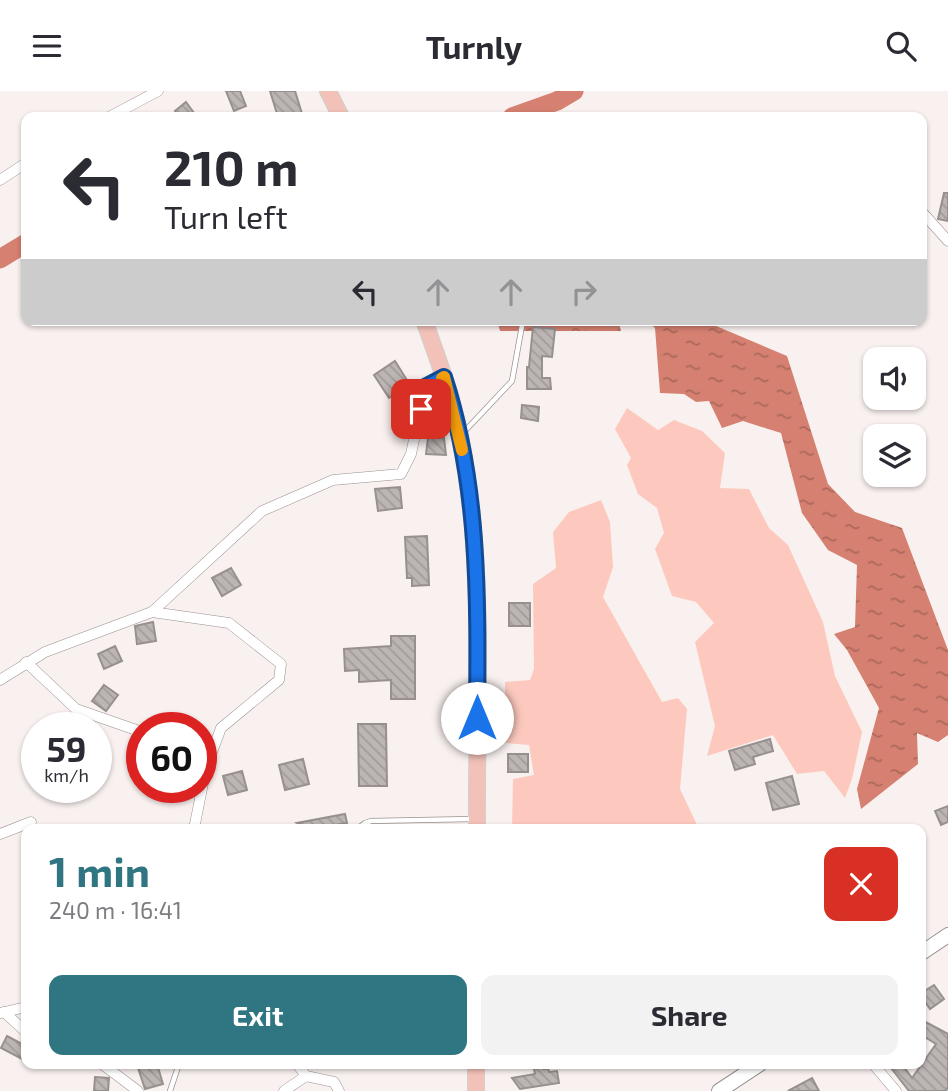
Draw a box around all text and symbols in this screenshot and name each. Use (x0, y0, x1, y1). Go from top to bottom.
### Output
icon: menu (28, 27, 66, 65)
text: Turnly (426, 27, 522, 65)
icon: search (882, 27, 920, 65)
text: 210 m (164, 137, 298, 196)
icon: left (49, 140, 140, 231)
text: Turn left (164, 197, 288, 235)
icon: left (346, 273, 384, 311)
icon: ahead (419, 273, 457, 311)
icon: ahead (492, 273, 530, 311)
icon: right (565, 273, 603, 311)
map controls (863, 347, 926, 487)
button: sound (863, 347, 926, 410)
pin (391, 379, 451, 439)
icon: arrive (402, 390, 440, 428)
button: layers (863, 424, 926, 487)
position arrow (440, 681, 514, 755)
speed limit sign: 60 (126, 712, 217, 803)
text: 59 (47, 727, 86, 769)
text: km/h (44, 764, 89, 786)
text: 1 min (49, 845, 150, 895)
button: close (824, 847, 898, 921)
text: 240 m · 16:41 (49, 896, 182, 924)
button: Exit (49, 975, 467, 1055)
button: Share (481, 975, 898, 1055)

